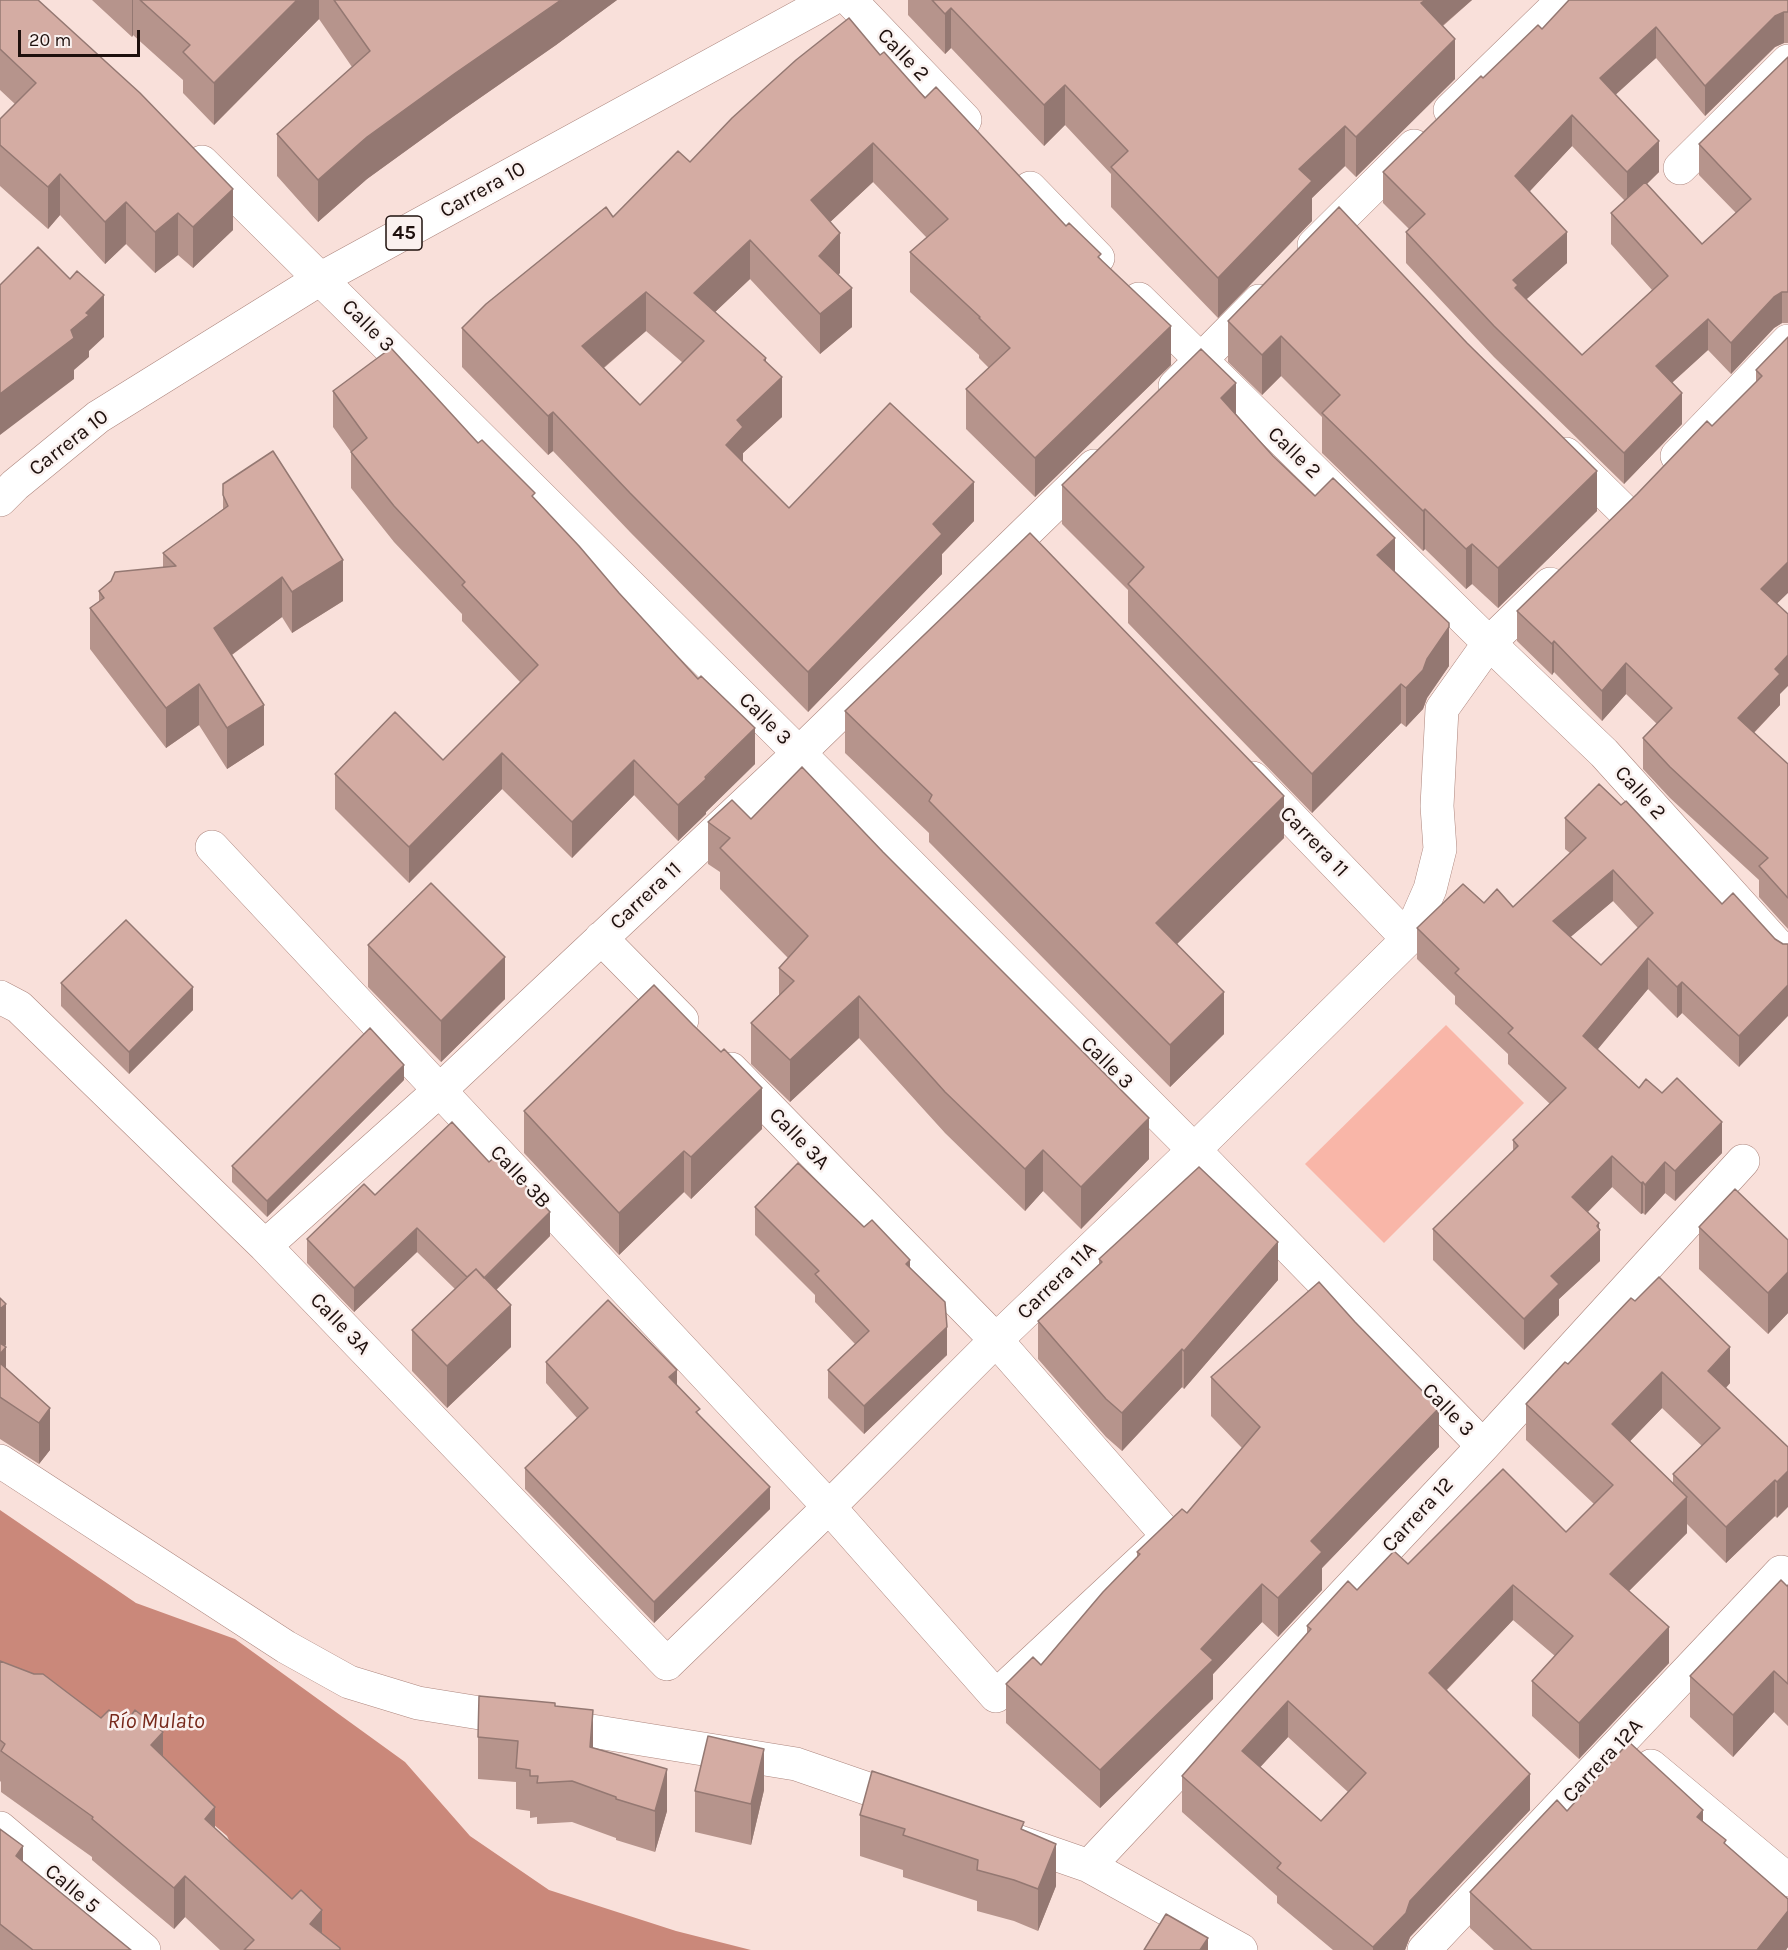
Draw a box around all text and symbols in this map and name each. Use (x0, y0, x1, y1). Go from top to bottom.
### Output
scale bar (21, 18, 142, 56)
street label: Calle 2 (872, 23, 934, 87)
text: 20 m (29, 29, 71, 51)
street label: Carrera 10 (436, 156, 530, 224)
road number: 45 (386, 216, 422, 250)
street label: Calle 3 (336, 294, 400, 358)
street label: Carrera 10 (24, 404, 114, 482)
street label: Calle 2 (1262, 422, 1326, 484)
street label: Calle 3 (733, 687, 797, 751)
street label: Calle 2 (1609, 761, 1671, 825)
street label: Carrera 11 (1274, 801, 1354, 883)
street label: Carrera 11 (605, 857, 687, 935)
street label: Calle 3 (1075, 1031, 1139, 1095)
street label: Calle 3A (763, 1103, 835, 1175)
street label: Calle 3B (484, 1140, 556, 1214)
street label: Carrera 11A (1012, 1237, 1102, 1325)
street label: Calle 3A (304, 1288, 376, 1360)
street label: Calle 3 (1417, 1378, 1479, 1442)
street label: Carrera 12 (1377, 1472, 1459, 1558)
water label: Río Mulato (107, 1709, 205, 1735)
street label: Carrera 12A (1558, 1714, 1648, 1808)
street label: Calle 5 (39, 1859, 105, 1919)

